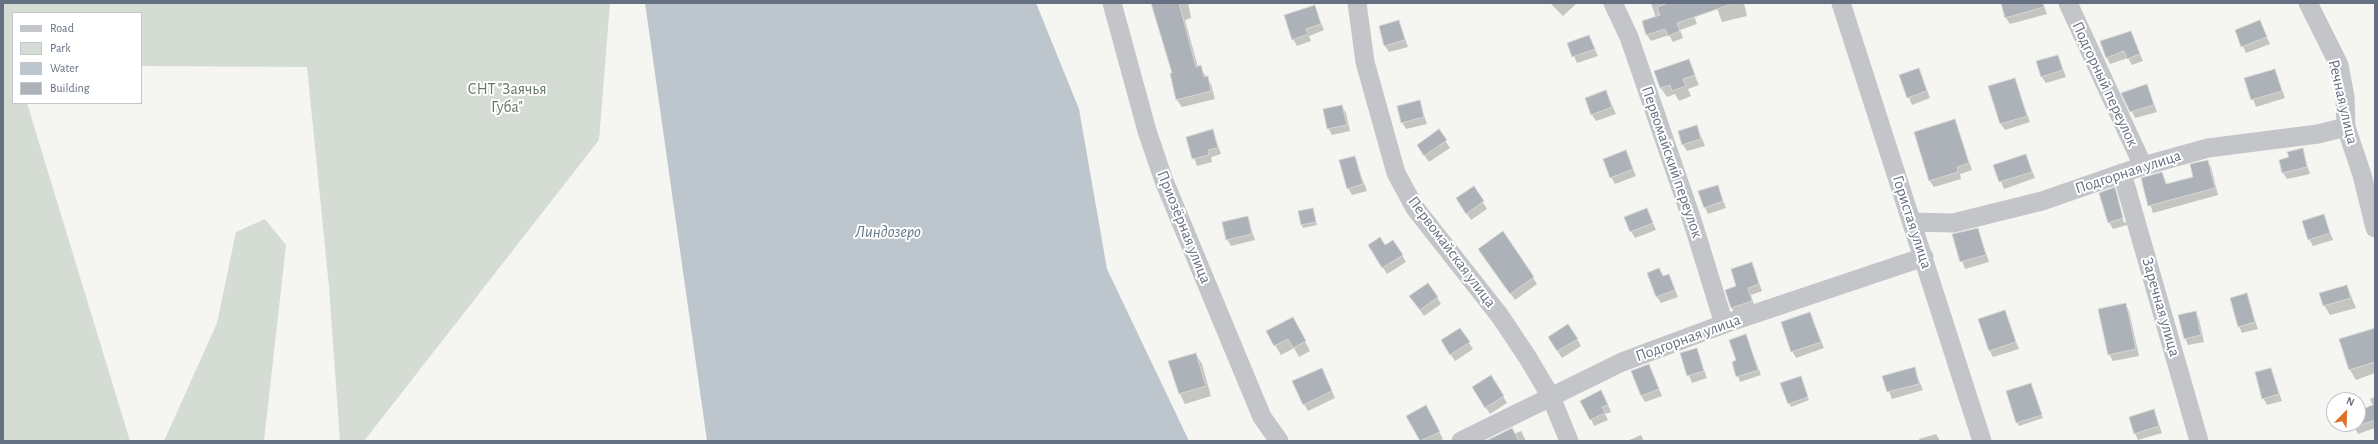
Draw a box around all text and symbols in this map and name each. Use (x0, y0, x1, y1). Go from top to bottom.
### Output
legend (12, 12, 142, 104)
street label: Подгорный переулок (2068, 18, 2142, 150)
text: Road (50, 22, 74, 34)
text: Park (50, 42, 71, 54)
street label: Речная улица (2324, 58, 2362, 146)
text: Water (50, 62, 79, 74)
park label: СНТ "Заячья Губа" (468, 79, 546, 117)
text: Building (50, 82, 90, 94)
street label: Первомайский переулок (1637, 84, 1707, 240)
street label: Подгорная улица (2072, 146, 2184, 198)
street label: Приозёрная улица (1153, 168, 1215, 286)
street label: Гористая улица (1888, 173, 1936, 271)
street label: Первомайская улица (1404, 192, 1500, 312)
water label: Линдозеро (855, 222, 921, 242)
street label: Заречная улица (2138, 255, 2184, 359)
street label: Подгорная улица (1633, 310, 1743, 366)
north arrow (2326, 392, 2366, 432)
text: N (2345, 395, 2356, 408)

